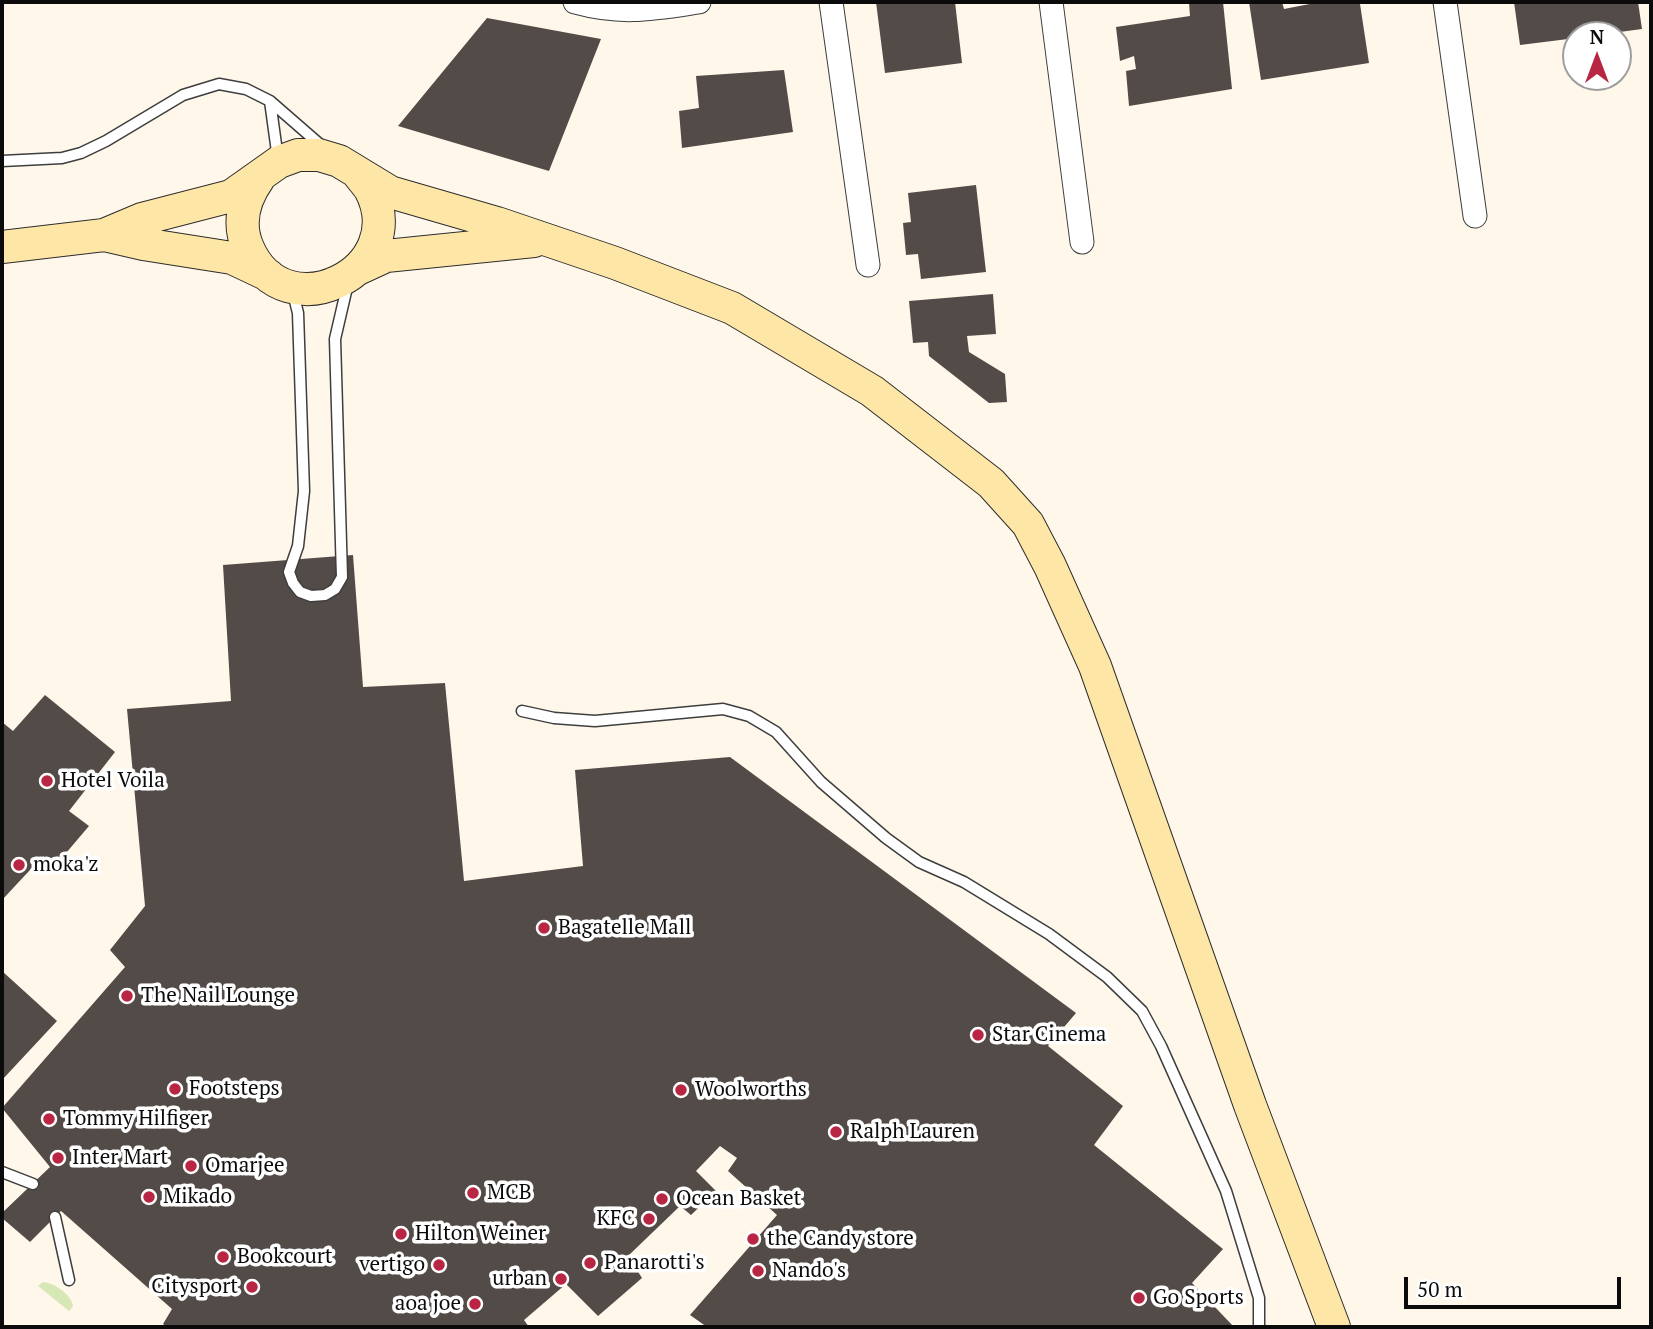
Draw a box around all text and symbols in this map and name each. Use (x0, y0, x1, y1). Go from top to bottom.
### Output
north arrow (1562, 21, 1632, 91)
text: N (1590, 24, 1604, 49)
place label: Hotel Voila (61, 768, 165, 794)
marker: Hotel Voila (39, 773, 55, 789)
place label: moka'z (33, 852, 98, 878)
marker: moka'z (11, 857, 27, 873)
place label: Bagatelle Mall (558, 915, 691, 941)
marker: Bagatelle Mall (536, 920, 552, 936)
place label: The Nail Lounge (141, 983, 295, 1009)
marker: The Nail Lounge (119, 988, 135, 1004)
place label: Star Cinema (992, 1022, 1106, 1048)
marker: Star Cinema (970, 1027, 986, 1043)
place label: Footsteps (189, 1076, 280, 1102)
place label: Woolworths (695, 1077, 807, 1103)
marker: Footsteps (167, 1081, 183, 1097)
marker: Woolworths (673, 1082, 689, 1098)
place label: Tommy Hilfiger (63, 1106, 208, 1132)
marker: Tommy Hilfiger (41, 1111, 57, 1127)
place label: Ralph Lauren (850, 1119, 975, 1145)
marker: Ralph Lauren (828, 1124, 844, 1140)
place label: Inter Mart (72, 1145, 168, 1171)
marker: Inter Mart (50, 1150, 66, 1166)
place label: Omarjee (205, 1153, 285, 1179)
marker: Omarjee (183, 1158, 199, 1174)
place label: MCB (487, 1180, 532, 1206)
place label: Mikado (163, 1184, 232, 1210)
marker: MCB (465, 1185, 481, 1201)
place label: Ocean Basket (676, 1186, 801, 1212)
marker: Mikado (141, 1189, 157, 1205)
marker: Ocean Basket (654, 1191, 670, 1207)
place label: KFC (596, 1206, 635, 1232)
marker: KFC (641, 1211, 657, 1227)
place label: Hilton Weiner (415, 1221, 546, 1247)
marker: Hilton Weiner (393, 1226, 409, 1242)
place label: the Candy store (767, 1226, 914, 1252)
marker: the Candy store (745, 1231, 761, 1247)
place label: Bookcourt (237, 1244, 333, 1270)
marker: Bookcourt (215, 1249, 231, 1265)
place label: Panarotti's (604, 1250, 705, 1276)
place label: vertigo (359, 1252, 425, 1278)
marker: Panarotti's (582, 1255, 598, 1271)
marker: vertigo (431, 1257, 447, 1273)
place label: Nando's (772, 1258, 846, 1284)
scale bar (1408, 1262, 1625, 1306)
marker: Nando's (750, 1263, 766, 1279)
place label: urban (492, 1266, 547, 1292)
marker: urban (553, 1271, 569, 1287)
place label: Citysport (151, 1274, 238, 1300)
text: 50 m (1417, 1275, 1463, 1303)
marker: Citysport (244, 1279, 260, 1295)
place label: Go Sports (1153, 1285, 1244, 1311)
marker: Go Sports (1131, 1290, 1147, 1306)
place label: aoa joe (395, 1291, 461, 1317)
marker: aoa joe (467, 1296, 483, 1312)

